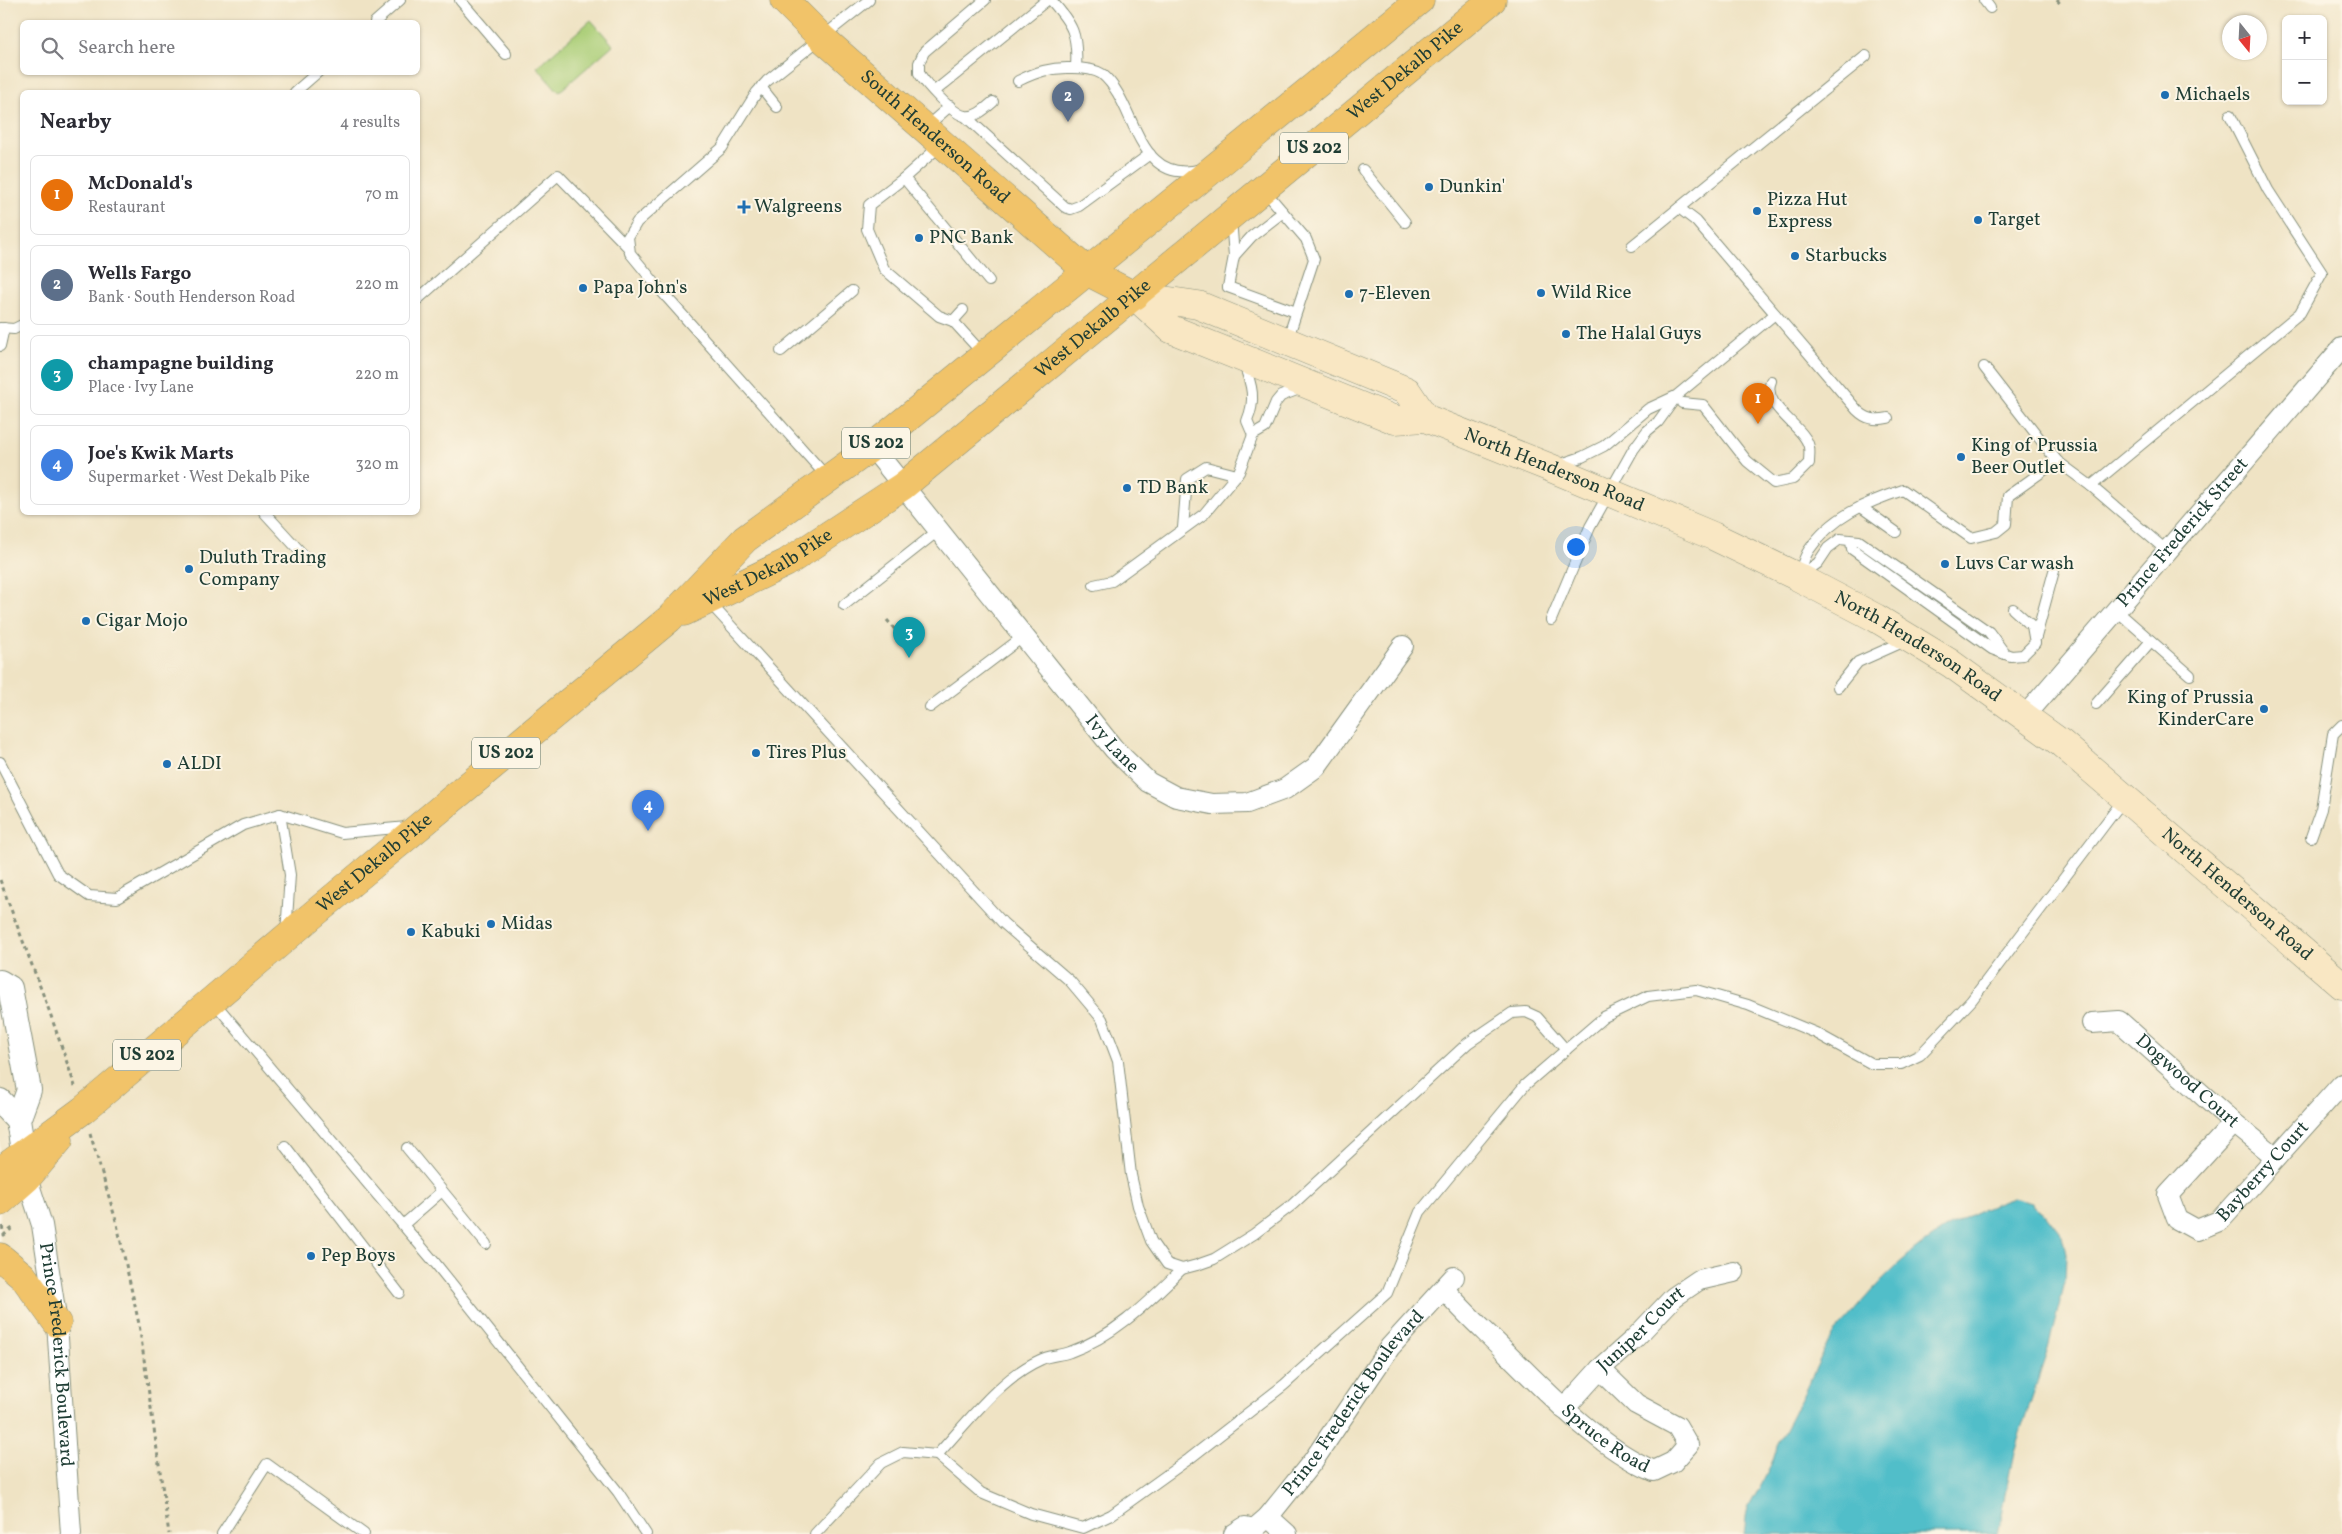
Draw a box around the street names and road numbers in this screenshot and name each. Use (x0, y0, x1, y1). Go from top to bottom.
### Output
street label: West Dekalb Pike (1342, 15, 1469, 127)
street label: South Henderson Road (854, 64, 1015, 210)
road number: US 202 (1280, 132, 1348, 164)
street label: West Dekalb Pike (1030, 273, 1157, 385)
street label: North Henderson Road (1460, 422, 1648, 519)
road number: US 202 (842, 428, 910, 458)
street label: Prince Frederick Street (2111, 452, 2255, 613)
street label: West Dekalb Pike (699, 523, 838, 614)
street label: North Henderson Road (1829, 585, 2007, 709)
street label: Ivy Lane (1079, 709, 1145, 779)
road number: US 202 (472, 738, 540, 768)
street label: West Dekalb Pike (311, 808, 438, 919)
street label: North Henderson Road (2155, 822, 2318, 967)
street label: Dogwood Court (2129, 1028, 2245, 1135)
road number: US 202 (113, 1040, 181, 1070)
street label: Bayberry Court (2211, 1115, 2316, 1228)
street label: Prince Frederick Boulevard (32, 1241, 80, 1468)
street label: Juniper Court (1592, 1280, 1690, 1379)
street label: Prince Frederick Boulevard (1277, 1304, 1431, 1502)
street label: Spruce Road (1555, 1398, 1654, 1480)

